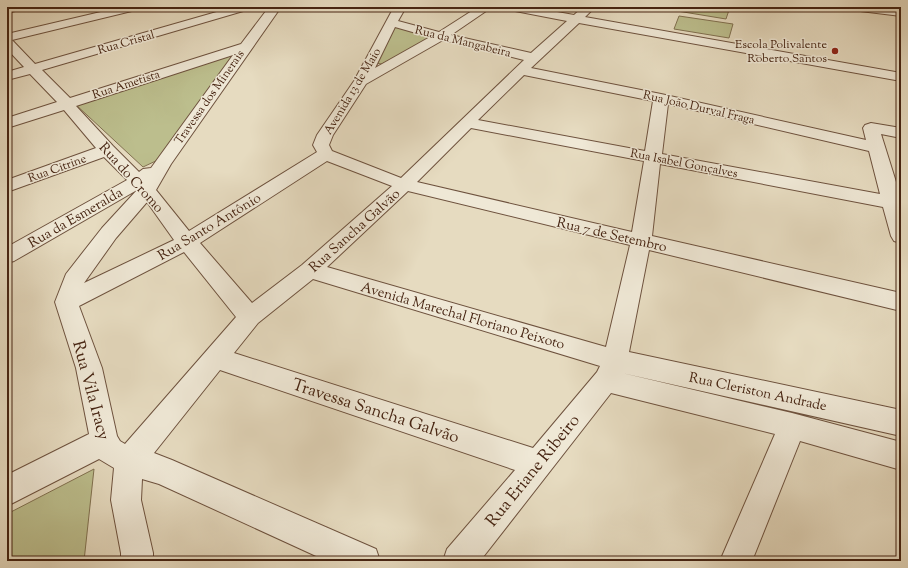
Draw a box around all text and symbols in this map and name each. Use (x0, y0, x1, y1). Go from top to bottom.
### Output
street label: Rua da Mangabeira (413, 21, 513, 63)
street label: Rua Cristal (96, 26, 157, 60)
place label: Escola Polivalente Roberto Santos (735, 36, 827, 68)
street label: Avenida 13 de Maio (320, 44, 386, 138)
street label: Travessa dos Minerais (170, 46, 249, 149)
marker: Escola Polivalente Roberto Santos (830, 46, 840, 56)
street label: Rua Ametista (90, 65, 163, 104)
street label: Rua João Durval Fraga (641, 86, 757, 130)
street label: Rua do Cromo (93, 139, 168, 218)
street label: Rua Isabel Gonçalves (629, 145, 739, 183)
street label: Rua Citrine (26, 150, 89, 188)
street label: Rua da Esmeralda (25, 183, 127, 254)
street label: Rua Sancha Galvão (305, 185, 406, 278)
street label: Rua Santo Antônio (155, 189, 266, 266)
street label: Rua 7 de Setembro (554, 214, 669, 258)
street label: Avenida Marechal Floriano Peixoto (358, 278, 567, 356)
street label: Rua Vila Iracy (65, 338, 115, 443)
street label: Rua Cleriston Andrade (687, 369, 828, 417)
street label: Travessa Sancha Galvão (289, 374, 462, 450)
street label: Rua Eriane Ribeiro (481, 410, 586, 533)

